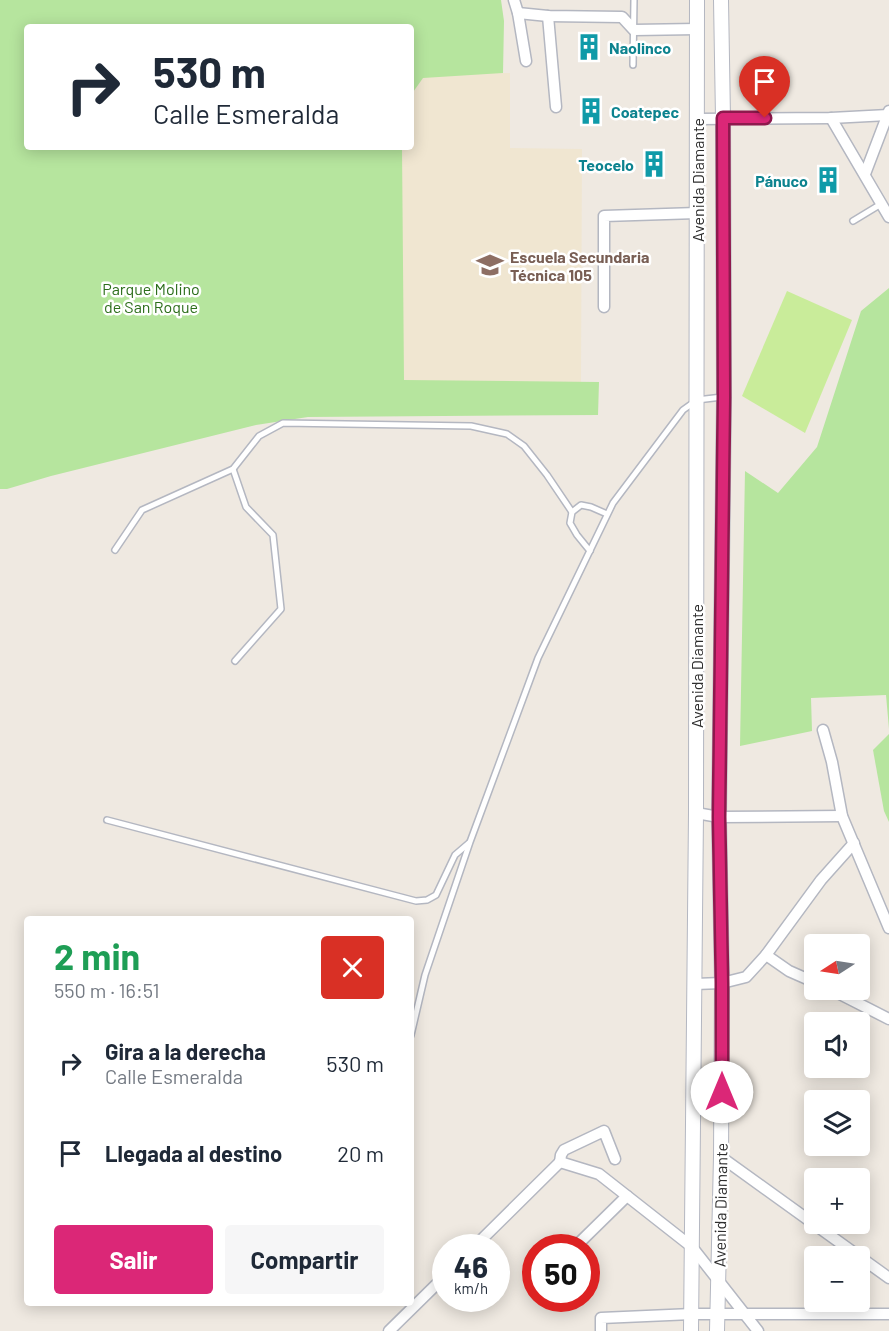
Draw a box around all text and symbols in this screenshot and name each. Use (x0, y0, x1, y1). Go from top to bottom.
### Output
building icon: Naolinco (574, 32, 604, 62)
place label: Naolinco (609, 38, 671, 57)
text: 530 m (153, 46, 266, 96)
icon: right (54, 48, 132, 126)
pin (739, 56, 790, 118)
icon: arrive (748, 65, 781, 98)
building icon: Coatepec (576, 96, 606, 126)
text: Calle Esmeralda (153, 97, 339, 129)
place label: Coatepec (611, 102, 679, 121)
street label: Avenida Diamante (688, 118, 707, 242)
building icon: Teocelo (639, 149, 669, 179)
place label: Teocelo (578, 155, 634, 174)
building icon: Pánuco (813, 165, 843, 195)
place label: Pánuco (755, 171, 808, 190)
place label: Escuela Secundaria Técnica 105 (510, 247, 649, 284)
school or university icon: Escuela Secundaria Técnica 105 (475, 250, 505, 280)
park label: Parque Molino de San Roque (102, 279, 200, 316)
street label: Avenida Diamante (687, 604, 706, 728)
text: 2 min (54, 934, 140, 977)
north arrow (804, 934, 870, 1000)
map controls (804, 934, 870, 1312)
button: close (321, 936, 384, 999)
text: 550 m · 16:51 (54, 978, 159, 1002)
button: sound (804, 1012, 870, 1078)
text: Gira a la derecha (105, 1038, 266, 1064)
icon: right (54, 1047, 87, 1080)
text: 530 m (326, 1050, 384, 1076)
position arrow (690, 1060, 754, 1124)
text: Calle Esmeralda (105, 1064, 243, 1088)
button: layers (804, 1090, 870, 1156)
icon: arrive (54, 1137, 87, 1170)
text: Llegada al destino (105, 1140, 282, 1166)
text: 20 m (337, 1140, 384, 1166)
street label: Avenida Diamante (709, 1143, 731, 1267)
button: + (804, 1168, 870, 1234)
button: Salir (54, 1225, 213, 1294)
button: Compartir (225, 1225, 384, 1294)
speed limit sign: 50 (522, 1234, 600, 1312)
button: − (804, 1246, 870, 1312)
text: 46 (454, 1248, 488, 1284)
text: km/h (454, 1279, 488, 1297)

